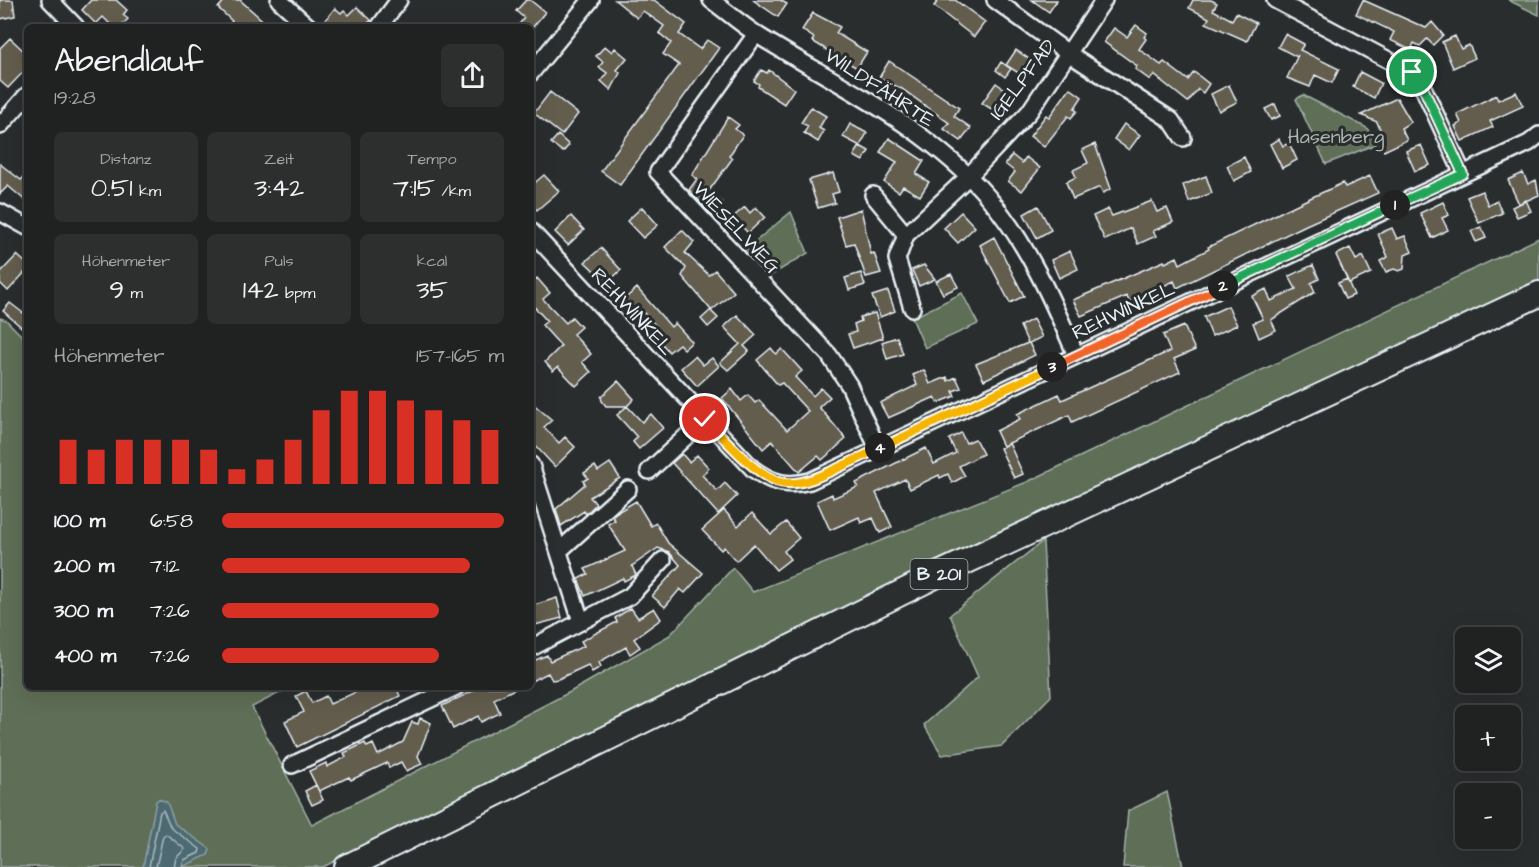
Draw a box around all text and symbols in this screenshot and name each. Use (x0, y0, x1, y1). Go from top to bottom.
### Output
street label: IGELPFAD (983, 33, 1063, 126)
text: Abendlauf (54, 38, 203, 84)
street label: WILDFÄHRTE (819, 42, 940, 134)
button: share (441, 44, 504, 107)
pin (1386, 46, 1437, 97)
icon: arrive (1395, 55, 1428, 88)
text: 19:28 (54, 84, 96, 112)
park label: Hasenberg (1288, 123, 1384, 152)
text: Distanz (100, 148, 152, 170)
text: Zeit (264, 148, 294, 170)
text: Tempo (408, 148, 456, 170)
text: 0.51 (91, 170, 133, 206)
text: 3:42 (254, 170, 304, 206)
text: 7:15 (393, 170, 435, 206)
street label: WIESELWEG (686, 175, 786, 280)
text: km (133, 180, 161, 202)
text: /km (435, 180, 471, 202)
pin: 1 (1380, 190, 1410, 220)
text: 1 (1394, 194, 1396, 216)
text: Höhenmeter (82, 250, 170, 272)
text: Puls (265, 250, 293, 272)
text: kcal (417, 250, 447, 272)
street label: REHWINKEL (584, 262, 680, 362)
pin: 2 (1208, 271, 1238, 301)
text: 9 (109, 272, 124, 308)
text: 142 (243, 272, 279, 308)
text: 35 (416, 272, 448, 308)
street label: REHWINKEL (1067, 275, 1179, 347)
text: 2 (1218, 275, 1228, 297)
text: m (124, 282, 143, 304)
text: bpm (279, 282, 315, 304)
text: Höhenmeter (54, 342, 164, 370)
text: 157–165 m (416, 342, 504, 370)
pin: 3 (1037, 352, 1067, 382)
text: 3 (1048, 356, 1056, 378)
pin (679, 393, 730, 444)
icon: check (688, 402, 721, 435)
pin: 4 (865, 433, 895, 463)
text: 4 (875, 437, 885, 459)
text: 100 m (54, 507, 105, 535)
text: 6:58 (150, 507, 193, 535)
text: 200 m (54, 552, 114, 580)
text: 7:12 (150, 552, 180, 580)
road number: B 201 (910, 559, 968, 589)
text: 300 m (54, 597, 113, 625)
text: 7:26 (150, 597, 190, 625)
map controls (1455, 627, 1521, 849)
button: layers (1455, 627, 1521, 693)
text: 400 m (54, 642, 116, 670)
text: 7:26 (150, 642, 190, 670)
button: + (1455, 705, 1521, 771)
button: − (1455, 783, 1521, 849)

